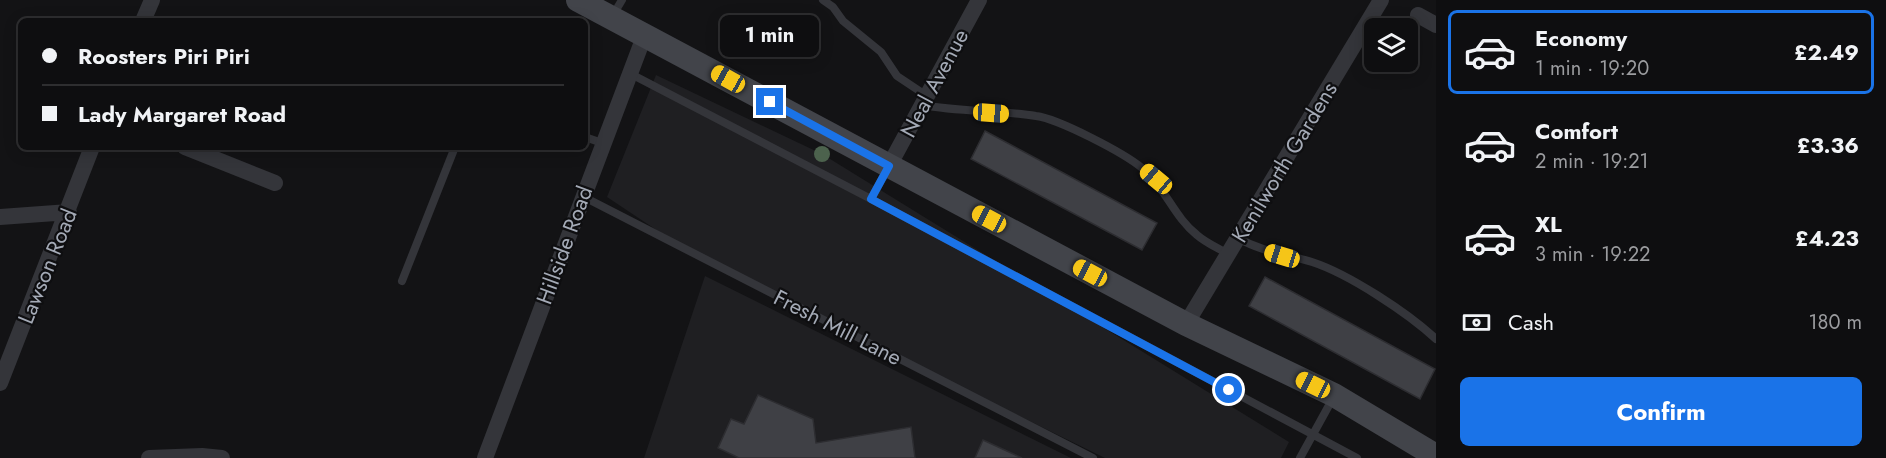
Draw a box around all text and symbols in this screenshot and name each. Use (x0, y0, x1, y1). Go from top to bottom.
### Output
callout: 1 min (720, 15, 820, 57)
map controls (1364, 18, 1418, 72)
button: layers (1364, 18, 1418, 72)
text: 1 min (745, 21, 794, 50)
text: Economy (1535, 22, 1627, 54)
street label: Neal Avenue (892, 23, 976, 143)
icon: car (1463, 25, 1517, 79)
text: £2.49 (1794, 36, 1859, 68)
text: Roosters Piri Piri (78, 40, 250, 72)
text: 1 min · 19:20 (1535, 54, 1649, 83)
car (708, 62, 748, 96)
street label: Kenilworth Gardens (1223, 75, 1345, 248)
route end (756, 88, 783, 115)
text: Lady Margaret Road (78, 98, 286, 130)
car (972, 103, 1010, 123)
text: Comfort (1535, 115, 1618, 147)
icon: car (1463, 118, 1517, 172)
text: £3.36 (1797, 129, 1859, 161)
text: 2 min · 19:21 (1535, 147, 1649, 176)
car (1136, 161, 1176, 197)
street label: Hillside Road (528, 181, 600, 309)
car (969, 203, 1009, 235)
street label: Lawson Road (9, 204, 85, 328)
text: XL (1535, 208, 1562, 240)
icon: car (1463, 211, 1517, 265)
text: £4.23 (1795, 222, 1859, 254)
text: 3 min · 19:22 (1535, 240, 1651, 269)
car (1262, 242, 1302, 270)
car (1070, 257, 1110, 289)
street label: Fresh Mill Lane (768, 281, 908, 373)
icon: cash (1460, 306, 1493, 339)
text: Cash (1508, 306, 1554, 338)
text: 180 m (1808, 308, 1862, 337)
car (1293, 369, 1333, 401)
route start (1215, 376, 1242, 403)
button: Confirm (1460, 377, 1862, 446)

